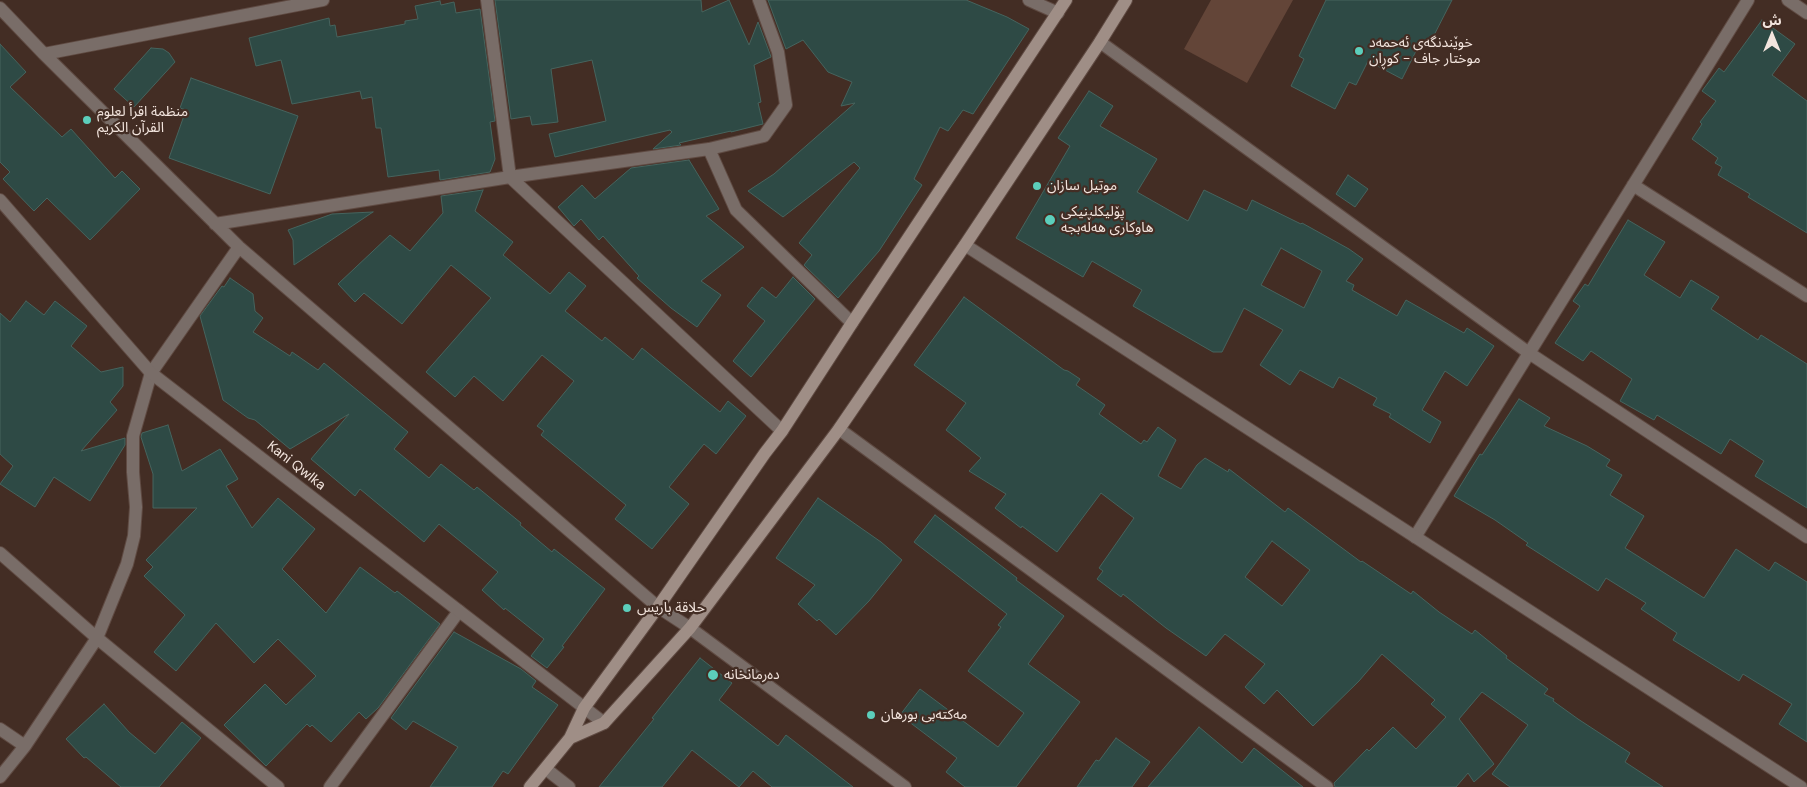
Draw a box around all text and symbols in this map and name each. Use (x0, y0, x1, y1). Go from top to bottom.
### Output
north arrow (1747, 10, 1797, 60)
text: ش (1762, 11, 1782, 29)
place label: خوێندنگەی ئەحمەد موختار جاف - کوڕان (1369, 35, 1481, 68)
marker: خوێندنگەی ئەحمەد موختار جاف - کوڕان (1353, 45, 1365, 57)
place label: منظمة اقرأ لعلوم القرآن الكريم (97, 104, 188, 136)
marker: منظمة اقرأ لعلوم القرآن الكريم (81, 114, 93, 126)
place label: موتيل سازان (1047, 178, 1117, 194)
marker: موتيل سازان (1031, 180, 1043, 192)
place label: پۆلیکلینیکی هاوکاری هەڵەبجە (1061, 204, 1153, 236)
marker: پۆلیکلینیکی هاوکاری هەڵەبجە (1043, 213, 1057, 227)
street label: Kani Qwlka (263, 438, 329, 494)
place label: حلاقة باریس (637, 600, 705, 616)
marker: حلاقة باریس (621, 602, 633, 614)
place label: دەرمانخانە (724, 667, 780, 683)
marker: دەرمانخانە (706, 668, 720, 682)
place label: مەکتەبی بورهان (881, 707, 967, 723)
marker: مەکتەبی بورهان (865, 709, 877, 721)

